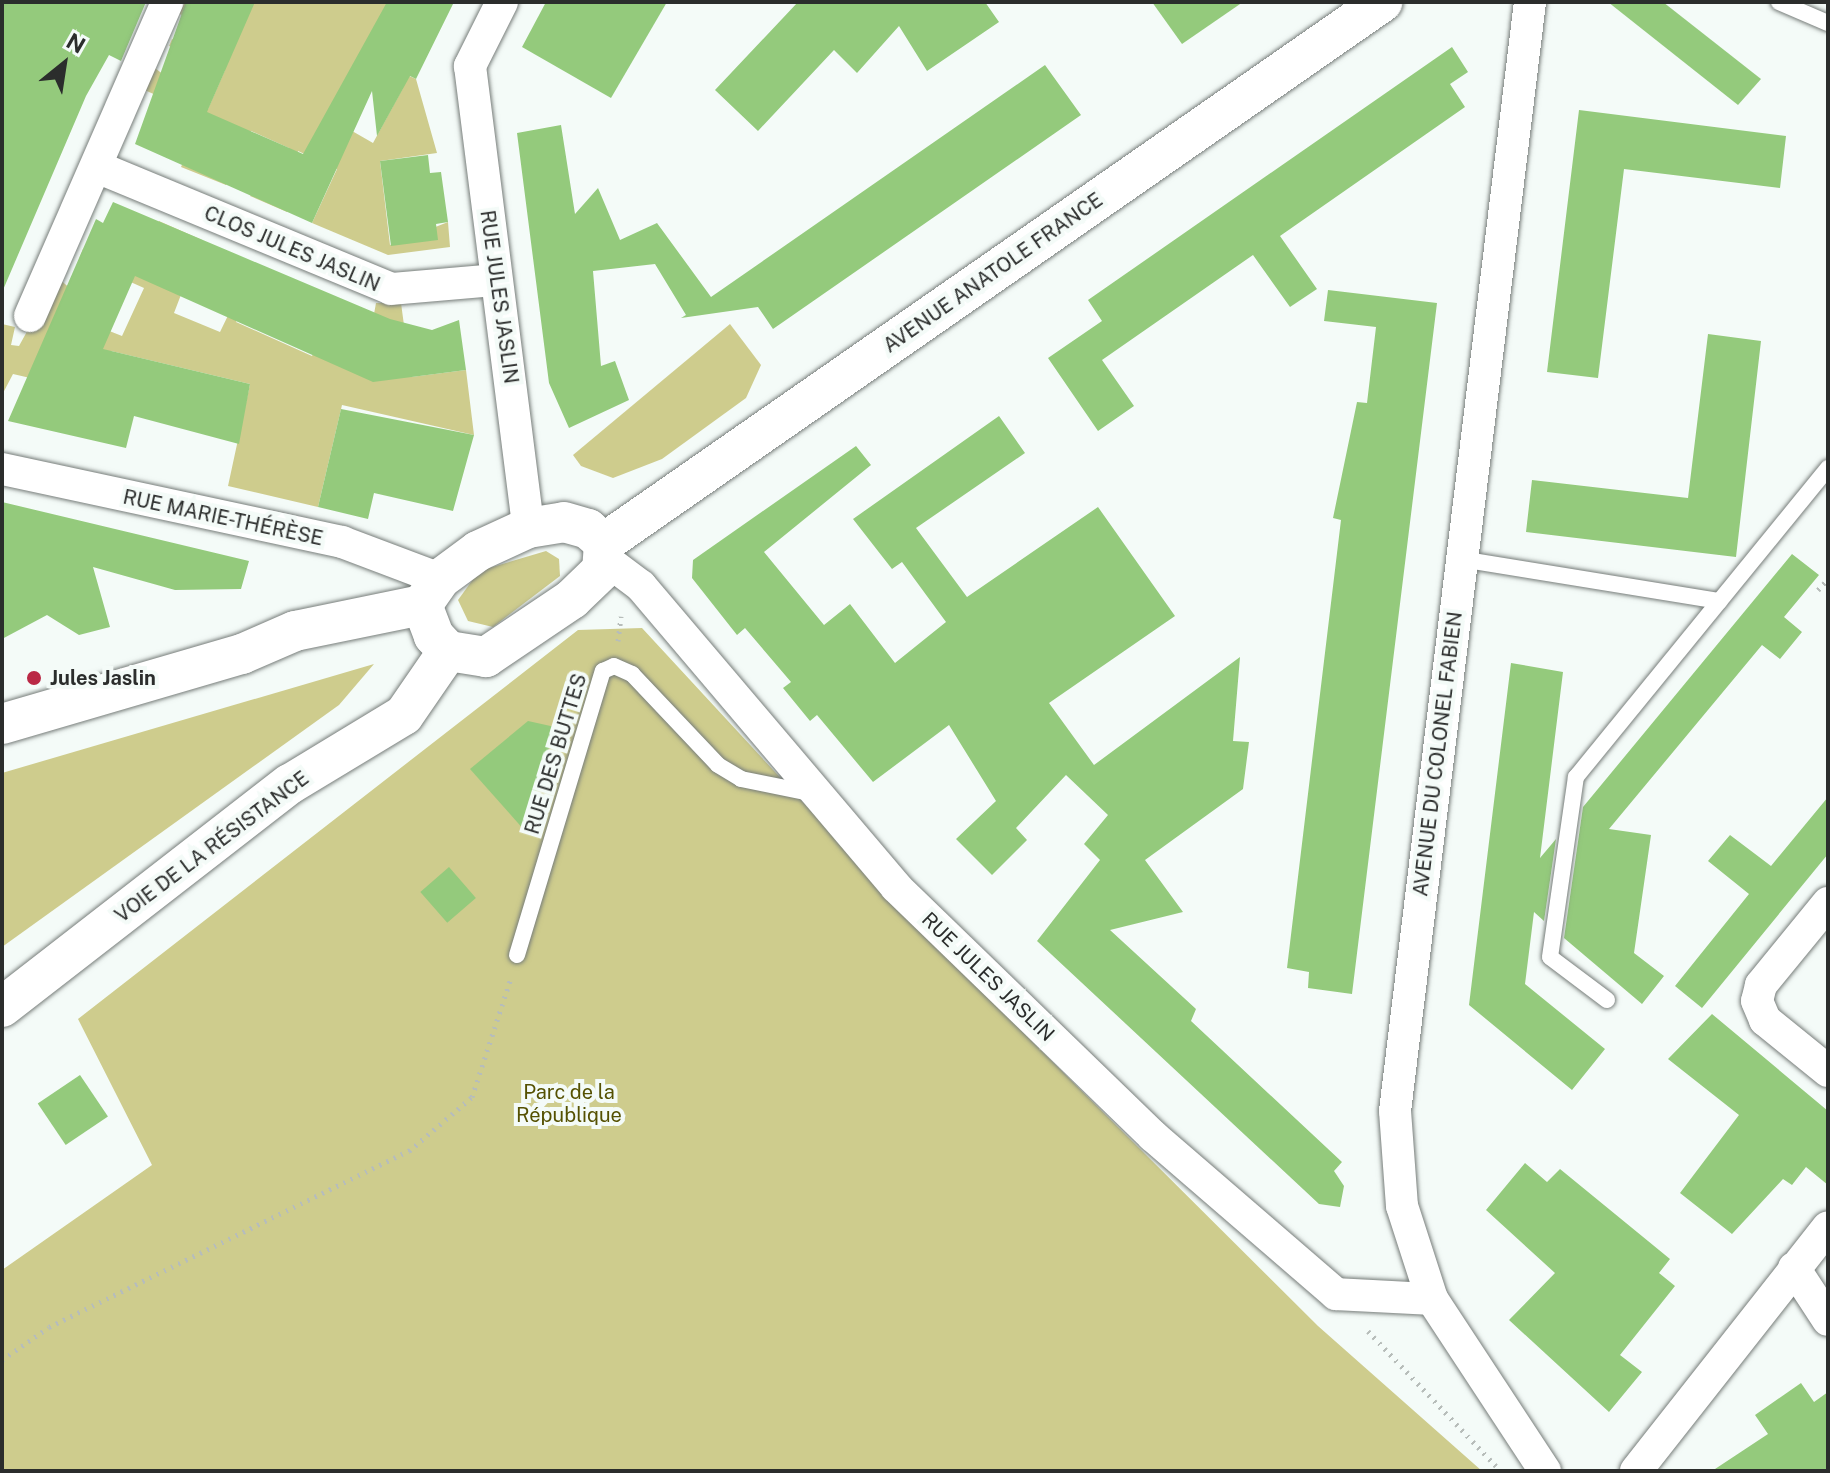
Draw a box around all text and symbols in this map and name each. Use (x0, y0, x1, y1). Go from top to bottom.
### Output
north arrow (24, 24, 104, 104)
text: N (62, 28, 90, 59)
street label: AVENUE ANATOLE FRANCE (879, 188, 1107, 358)
street label: CLOS JULES JASLIN (201, 201, 383, 297)
street label: RUE JULES JASLIN (475, 209, 523, 385)
street label: RUE MARIE-THÉRÈSE (121, 485, 325, 551)
street label: AVENUE DU COLONEL FABIEN (1409, 610, 1467, 898)
place label: Jules Jaslin (50, 666, 156, 690)
marker: Jules Jaslin (25, 669, 43, 687)
street label: RUE DES BUTTES (520, 671, 592, 837)
street label: VOIE DE LA RÉSISTANCE (110, 766, 314, 928)
street label: RUE JULES JASLIN (917, 908, 1059, 1046)
park label: Parc de la République (516, 1081, 622, 1128)

